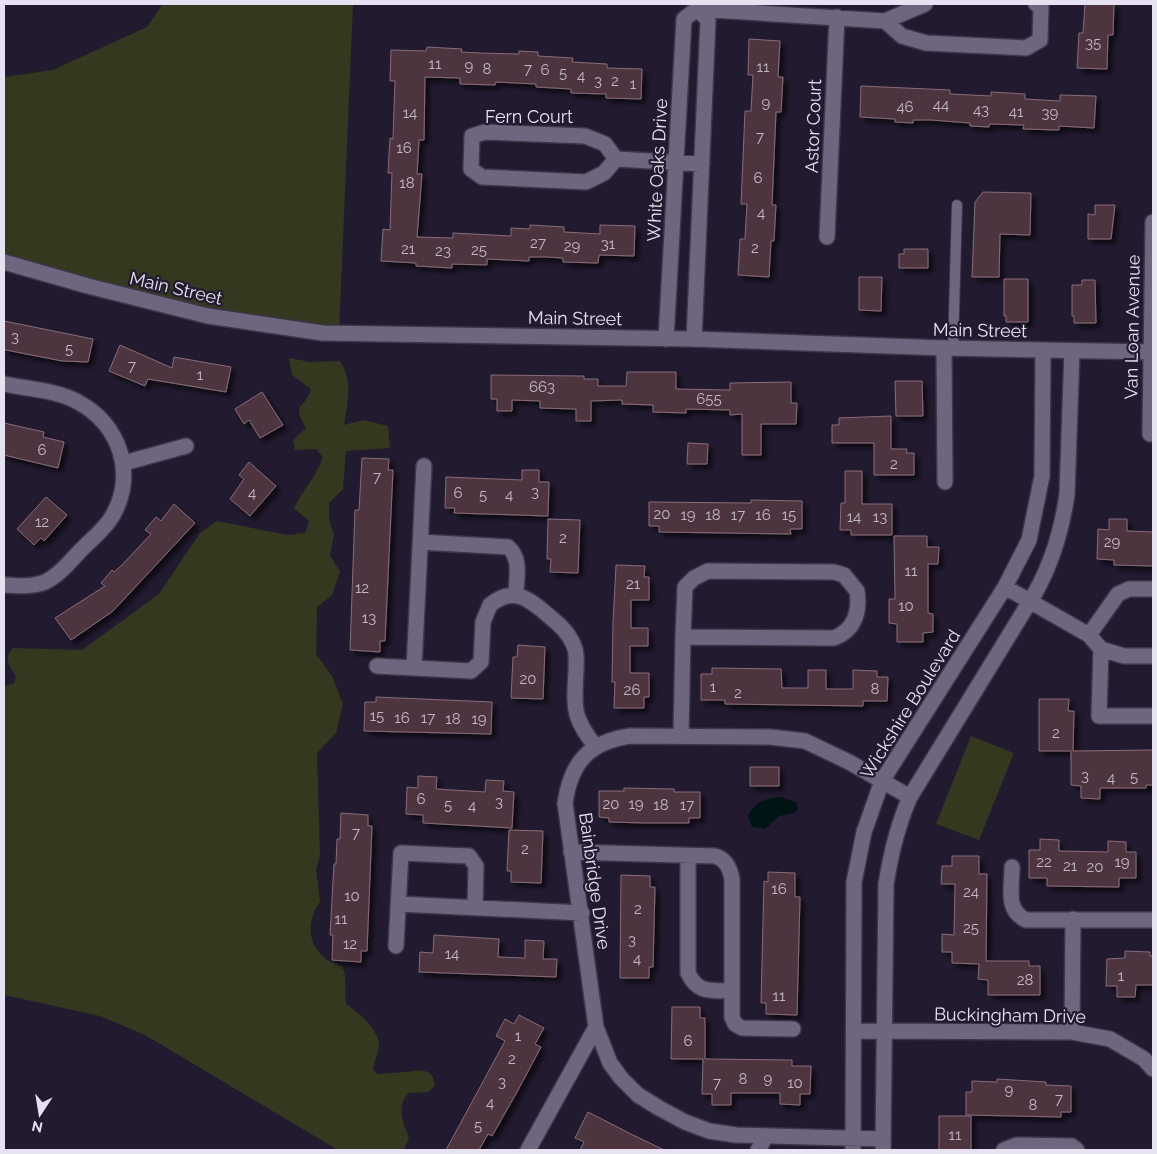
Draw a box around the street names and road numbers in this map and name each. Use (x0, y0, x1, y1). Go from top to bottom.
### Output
street label: Astor Court (801, 79, 825, 173)
street label: White Oaks Drive (643, 97, 671, 242)
street label: Fern Court (485, 106, 573, 127)
street label: Van Loan Avenue (1120, 254, 1144, 400)
street label: Main Street (128, 267, 224, 309)
street label: Main Street (528, 307, 622, 329)
street label: Main Street (933, 319, 1027, 341)
street label: Wickshire Boulevard (856, 626, 964, 782)
street label: Bainbridge Drive (575, 811, 615, 951)
street label: Buckingham Drive (934, 1003, 1087, 1027)

